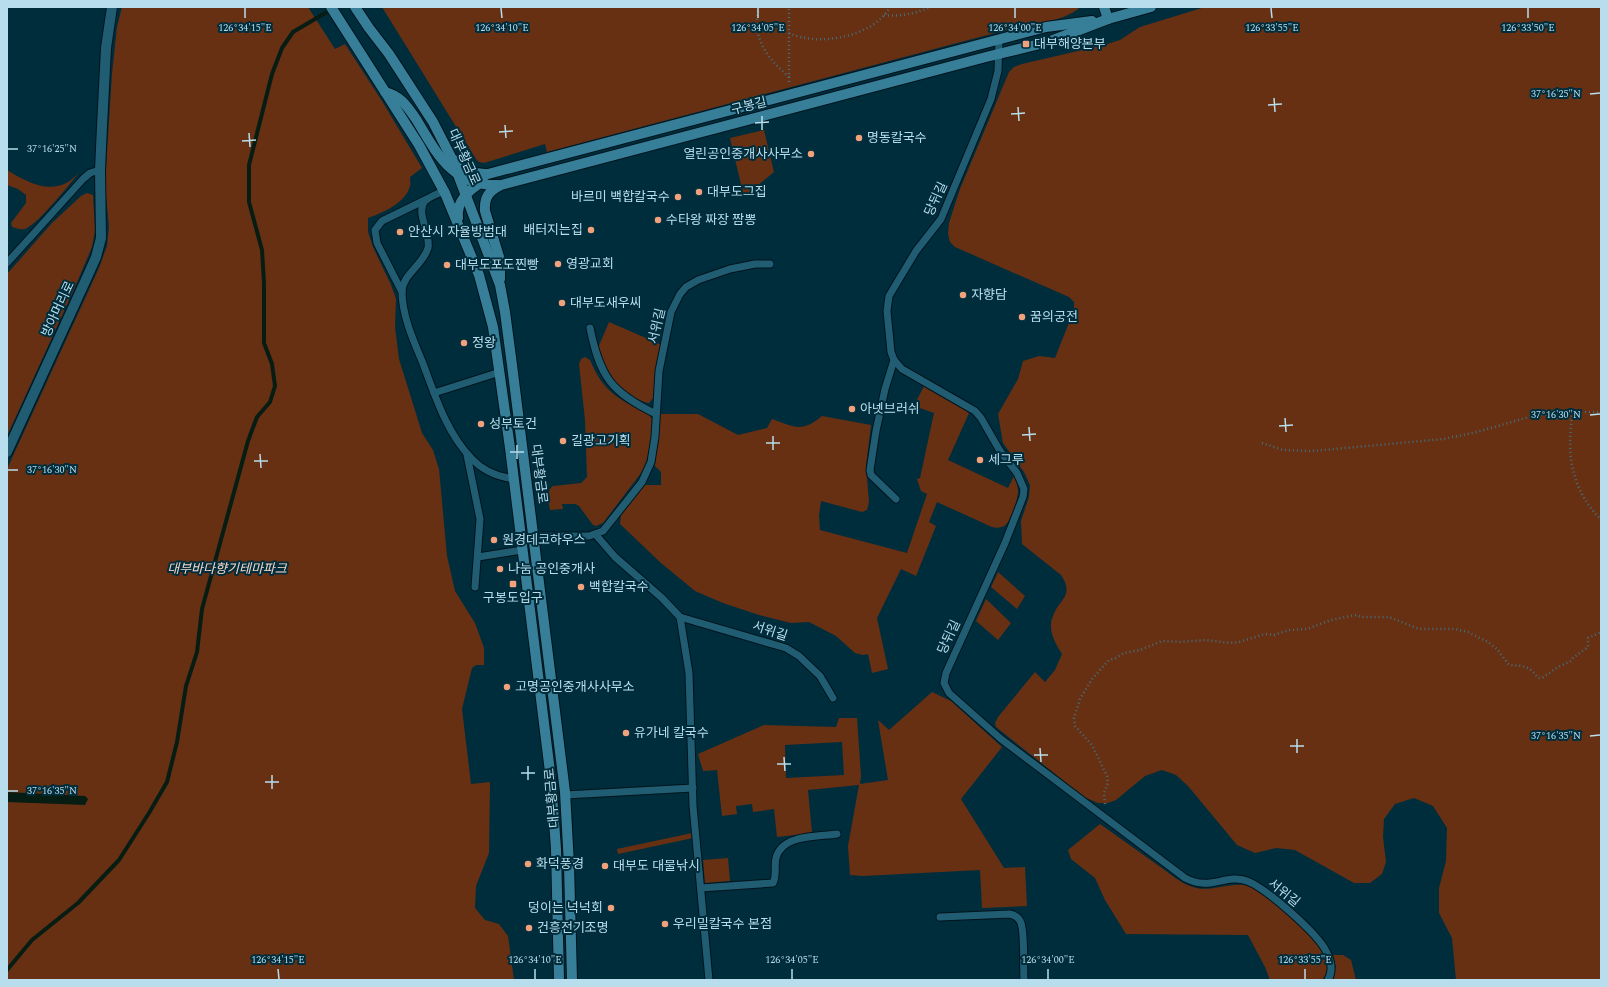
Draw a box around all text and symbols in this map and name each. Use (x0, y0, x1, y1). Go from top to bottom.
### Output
text: 126°34'15"E (218, 20, 272, 36)
text: 126°34'10"E (475, 20, 529, 36)
text: 126°34'05"E (731, 20, 785, 36)
text: 126°34'00"E (988, 20, 1042, 36)
text: 126°33'55"E (1245, 20, 1299, 36)
text: 126°33'50"E (1501, 20, 1555, 36)
place label: 대부해양본부 (1034, 34, 1106, 54)
marker: 대부해양본부 (1021, 39, 1031, 49)
text: 37°16'25"N (1531, 86, 1581, 102)
street label: 구봉길 (729, 92, 769, 120)
street label: 대부황금로 (443, 126, 485, 188)
place label: 명동칼국수 (867, 128, 927, 148)
marker: 명동칼국수 (854, 133, 864, 143)
text: 37°16'25"N (27, 141, 77, 157)
place label: 열린공인중개사사무소 (683, 144, 803, 164)
marker: 열린공인중개사사무소 (806, 149, 816, 159)
street label: 당뒤길 (919, 179, 953, 219)
place label: 대부도그집 (707, 182, 767, 202)
place label: 바르미 백합칼국수 (571, 187, 670, 207)
marker: 대부도그집 (694, 187, 704, 197)
marker: 바르미 백합칼국수 (673, 192, 683, 202)
place label: 수타왕 짜장 짬뽕 (666, 210, 756, 230)
marker: 수타왕 짜장 짬뽕 (653, 215, 663, 225)
place label: 배터지는집 (523, 220, 583, 240)
place label: 안산시 자율방범대 (408, 222, 507, 242)
marker: 배터지는집 (586, 225, 596, 235)
marker: 안산시 자율방범대 (395, 227, 405, 237)
place label: 영광교회 (566, 254, 614, 274)
place label: 대부도포도찐빵 (455, 255, 539, 275)
marker: 영광교회 (553, 259, 563, 269)
marker: 대부도포도찐빵 (442, 260, 452, 270)
street label: 방아머리로 (36, 278, 80, 340)
place label: 자향담 (971, 285, 1007, 305)
marker: 자향담 (958, 290, 968, 300)
place label: 대부도새우씨 (570, 293, 642, 313)
marker: 대부도새우씨 (557, 298, 567, 308)
street label: 서위길 (643, 306, 671, 346)
place label: 꿈의궁전 (1030, 307, 1078, 327)
marker: 꿈의궁전 (1017, 312, 1027, 322)
place label: 정왕 (472, 333, 496, 353)
marker: 정왕 (459, 338, 469, 348)
place label: 아넷브러쉬 (860, 399, 920, 419)
marker: 아넷브러쉬 (847, 404, 857, 414)
text: 37°16'30"N (1531, 407, 1581, 423)
place label: 성부토건 (489, 414, 537, 434)
marker: 성부토건 (476, 419, 486, 429)
place label: 길광고기획 (571, 431, 631, 451)
marker: 길광고기획 (558, 436, 568, 446)
street label: 대부황금로 (525, 443, 553, 505)
place label: 세그루 (988, 450, 1024, 470)
marker: 세그루 (975, 455, 985, 465)
text: 37°16'30"N (27, 462, 77, 478)
place label: 원경데코하우스 (502, 530, 586, 550)
marker: 원경데코하우스 (489, 535, 499, 545)
park label: 대부바다향기테마파크 (167, 559, 288, 579)
place label: 나눔 공인중개사 (508, 559, 595, 579)
marker: 나눔 공인중개사 (495, 564, 505, 574)
place label: 백합칼국수 (589, 577, 649, 597)
marker: 구봉도입구 (508, 579, 518, 589)
marker: 백합칼국수 (576, 582, 586, 592)
place label: 구봉도입구 (483, 588, 543, 608)
street label: 서위길 (750, 616, 790, 646)
street label: 당뒤길 (932, 617, 966, 657)
place label: 고명공인중개사사무소 (515, 677, 635, 697)
marker: 고명공인중개사사무소 (502, 682, 512, 692)
place label: 유가네 칼국수 (634, 723, 709, 743)
marker: 유가네 칼국수 (621, 728, 631, 738)
text: 37°16'35"N (1531, 728, 1581, 744)
street label: 대부황금로 (539, 767, 565, 829)
text: 37°16'35"N (27, 783, 77, 799)
place label: 화덕풍경 (536, 854, 584, 874)
place label: 대부도 대물낚시 (613, 856, 700, 876)
marker: 화덕풍경 (523, 859, 533, 869)
marker: 대부도 대물낚시 (600, 861, 610, 871)
street label: 서위길 (1264, 874, 1304, 912)
place label: 덩이는 넉넉회 (528, 898, 603, 918)
marker: 덩이는 넉넉회 (606, 903, 616, 913)
place label: 우리밀칼국수 본점 (673, 914, 772, 934)
place label: 건흥전기조명 (537, 918, 609, 938)
marker: 우리밀칼국수 본점 (660, 919, 670, 929)
marker: 건흥전기조명 (524, 923, 534, 933)
text: 126°34'15"E (251, 952, 305, 968)
text: 126°34'10"E (508, 952, 562, 968)
text: 126°34'05"E (765, 952, 819, 968)
text: 126°34'00"E (1021, 952, 1075, 968)
text: 126°33'55"E (1278, 952, 1332, 968)

